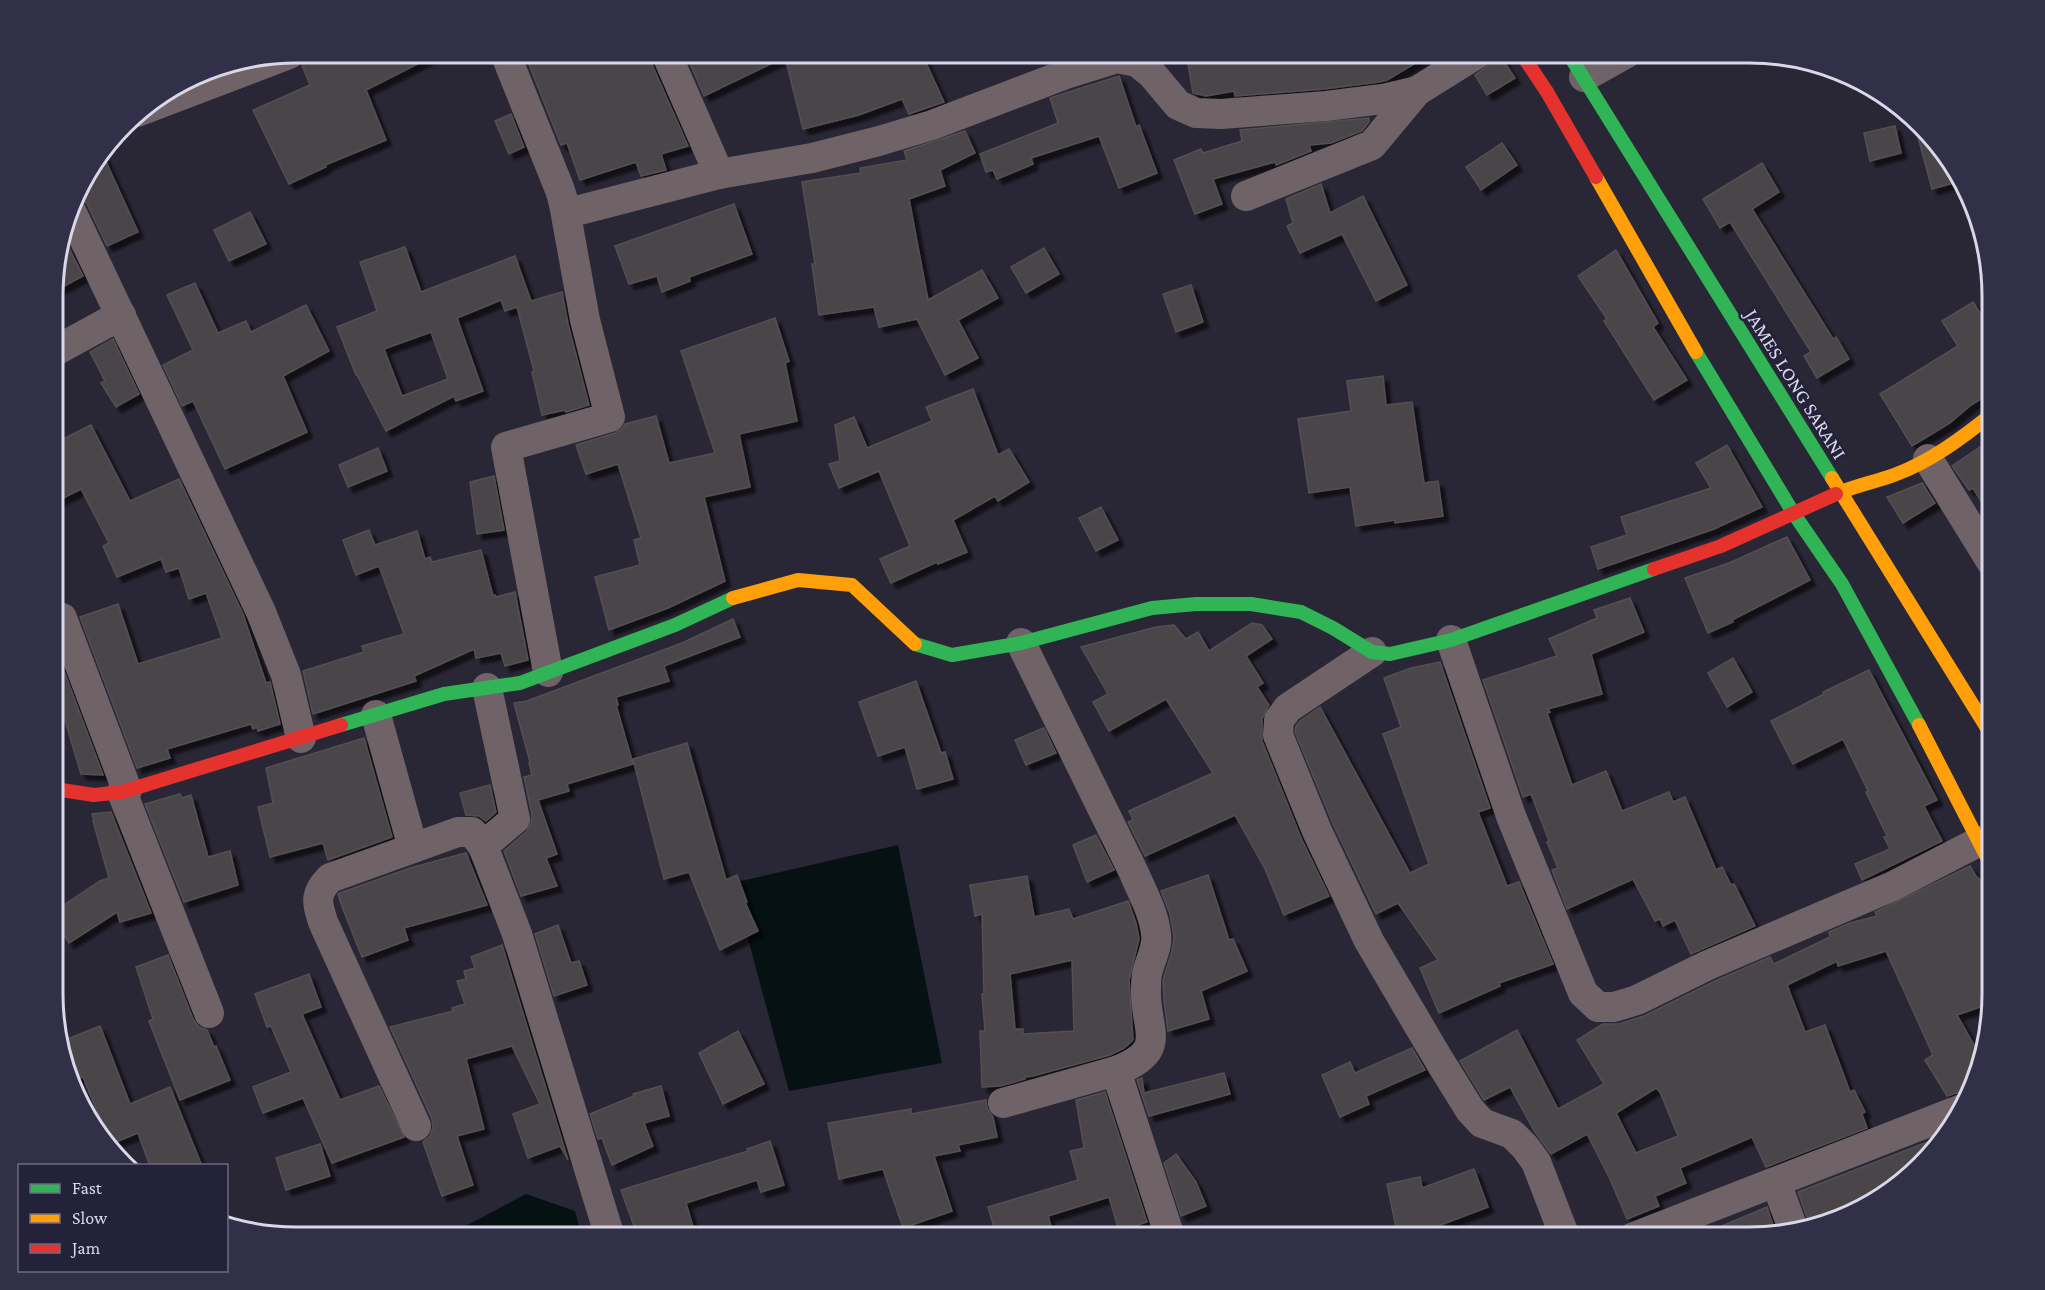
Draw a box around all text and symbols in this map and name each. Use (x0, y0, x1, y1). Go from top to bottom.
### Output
street label: JAMES LONG SARANI (1739, 303, 1851, 464)
legend (18, 1164, 228, 1272)
text: Fast (72, 1178, 103, 1198)
text: Slow (72, 1208, 108, 1228)
text: Jam (70, 1238, 101, 1258)

